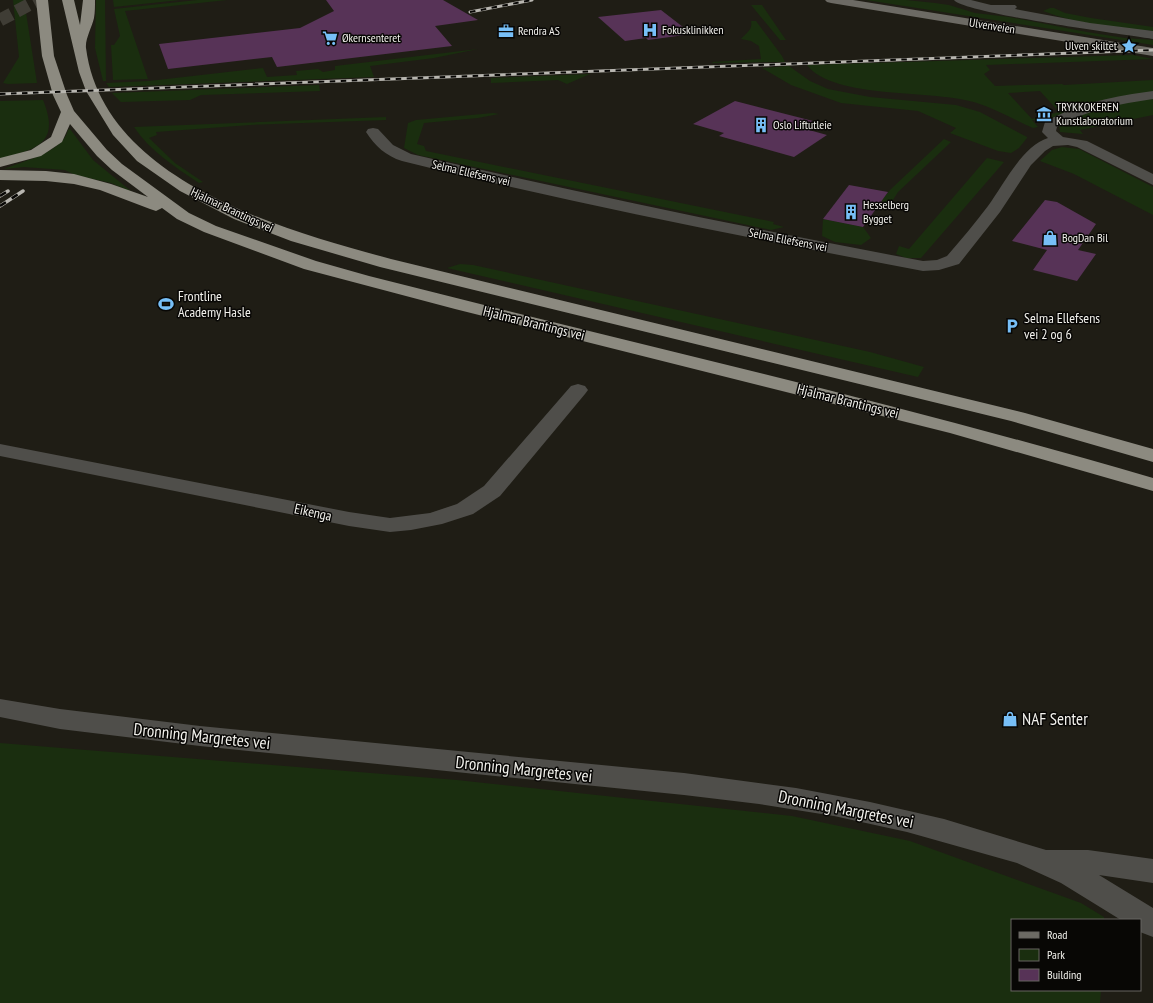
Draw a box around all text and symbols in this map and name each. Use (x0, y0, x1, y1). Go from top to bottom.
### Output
street label: Ulvenveien (968, 14, 1016, 37)
hospital icon: Fokusklinikken (641, 21, 659, 39)
office icon: Rendra AS (497, 22, 515, 40)
place label: Fokusklinikken (662, 22, 723, 37)
place label: Rendra AS (518, 23, 560, 38)
supermarket icon: Økernsenteret (321, 29, 339, 47)
place label: Økernsenteret (342, 30, 401, 45)
place icon: Ulven skiltet (1120, 37, 1138, 55)
place label: Ulven skiltet (1065, 38, 1118, 53)
place label: TRYKKOKEREN Kunstlaboratorium (1056, 99, 1133, 128)
museum icon: TRYKKOKEREN Kunstlaboratorium (1035, 105, 1053, 123)
building icon: Oslo Liftutleie (752, 116, 770, 134)
place label: Oslo Liftutleie (773, 117, 832, 132)
street label: Selma Ellefsens vei (431, 156, 512, 189)
street label: Hjalmar Brantings vei (189, 184, 276, 235)
place label: Hesselberg Bygget (863, 197, 909, 226)
building icon: Hesselberg Bygget (842, 203, 860, 221)
street label: Selma Ellefsens vei (747, 225, 829, 254)
shop icon: BogDan Bil (1041, 229, 1059, 247)
place label: BogDan Bil (1062, 230, 1108, 245)
place label: Frontline Academy Hasle (178, 287, 251, 321)
sports icon: Frontline Academy Hasle (157, 295, 175, 313)
street label: Hjalmar Brantings vei (481, 302, 587, 344)
place label: Selma Ellefsens vei 2 og 6 (1024, 309, 1100, 343)
parking icon: Selma Ellefsens vei 2 og 6 (1003, 317, 1021, 335)
street label: Hjalmar Brantings vei (795, 380, 901, 422)
street label: Eikenga (293, 499, 333, 525)
place label: NAF Senter (1022, 708, 1088, 730)
shop icon: NAF Senter (1001, 710, 1019, 728)
street label: Dronning Margretes vei (133, 718, 271, 754)
street label: Dronning Margretes vei (455, 751, 593, 787)
street label: Dronning Margretes vei (776, 785, 916, 833)
legend (1011, 919, 1141, 991)
text: Road (1047, 927, 1067, 942)
text: Park (1047, 947, 1065, 962)
text: Building (1047, 967, 1082, 982)

